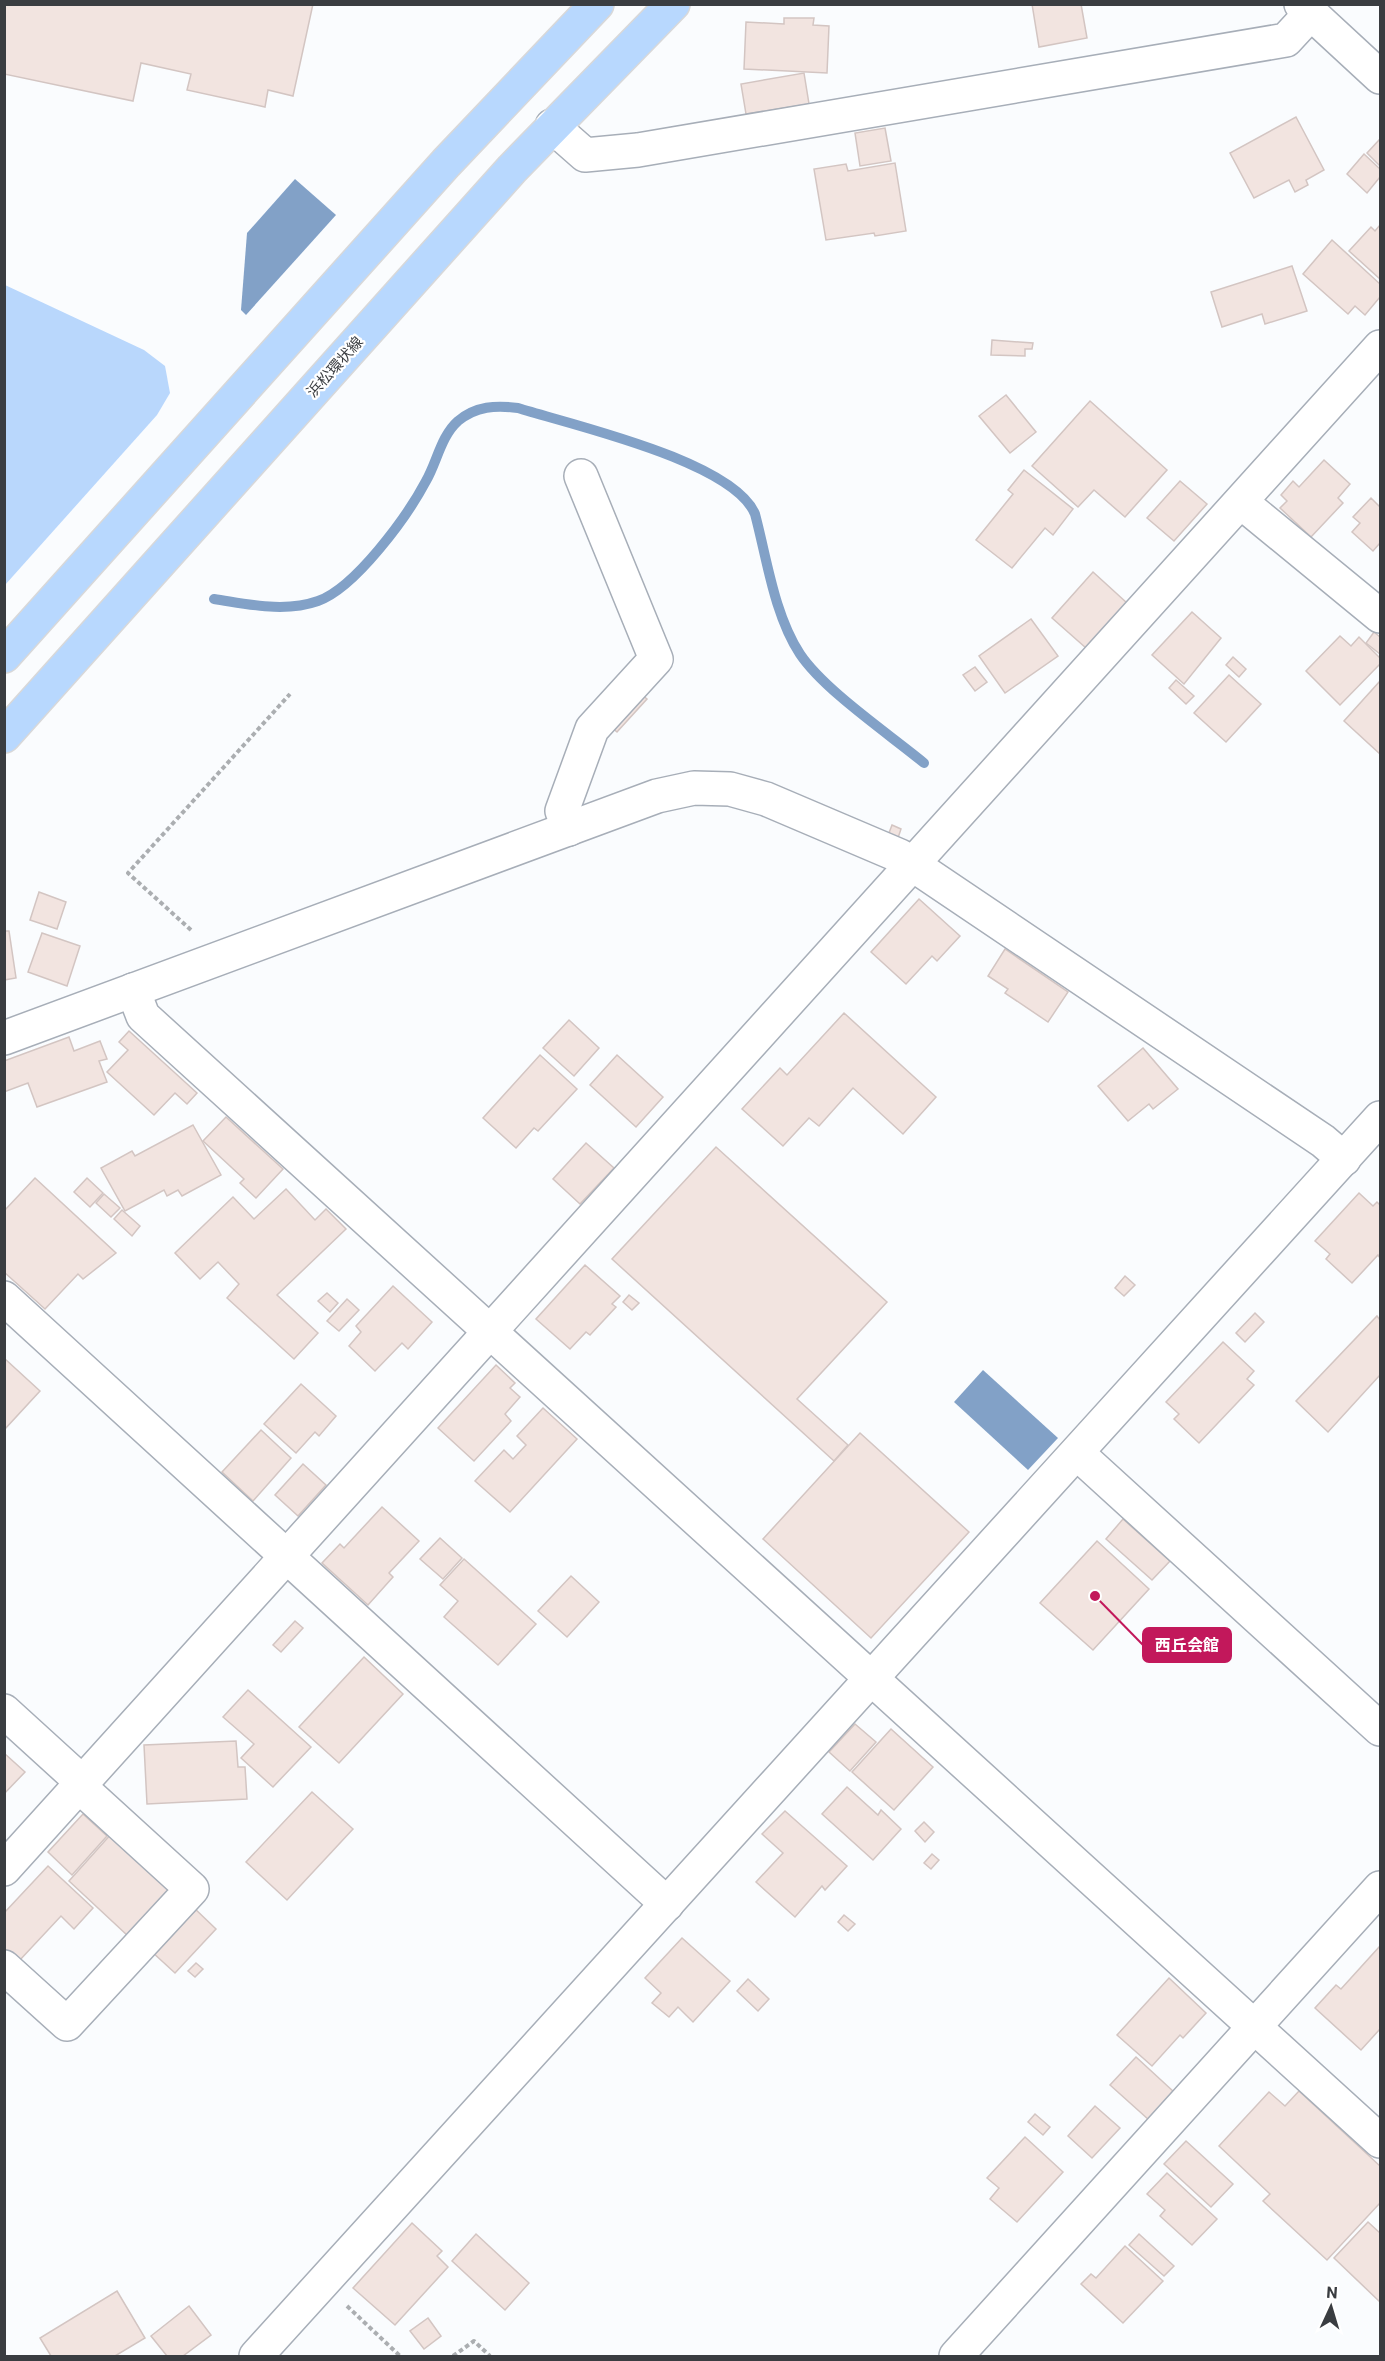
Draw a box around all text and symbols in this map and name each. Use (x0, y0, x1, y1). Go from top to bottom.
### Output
street label: 浜松環状線 (303, 333, 367, 401)
callout: 西丘会館 (1143, 1628, 1231, 1662)
text: 西丘会館 (1155, 1636, 1219, 1655)
north arrow (1301, 2277, 1361, 2337)
text: N (1326, 2283, 1338, 2302)

